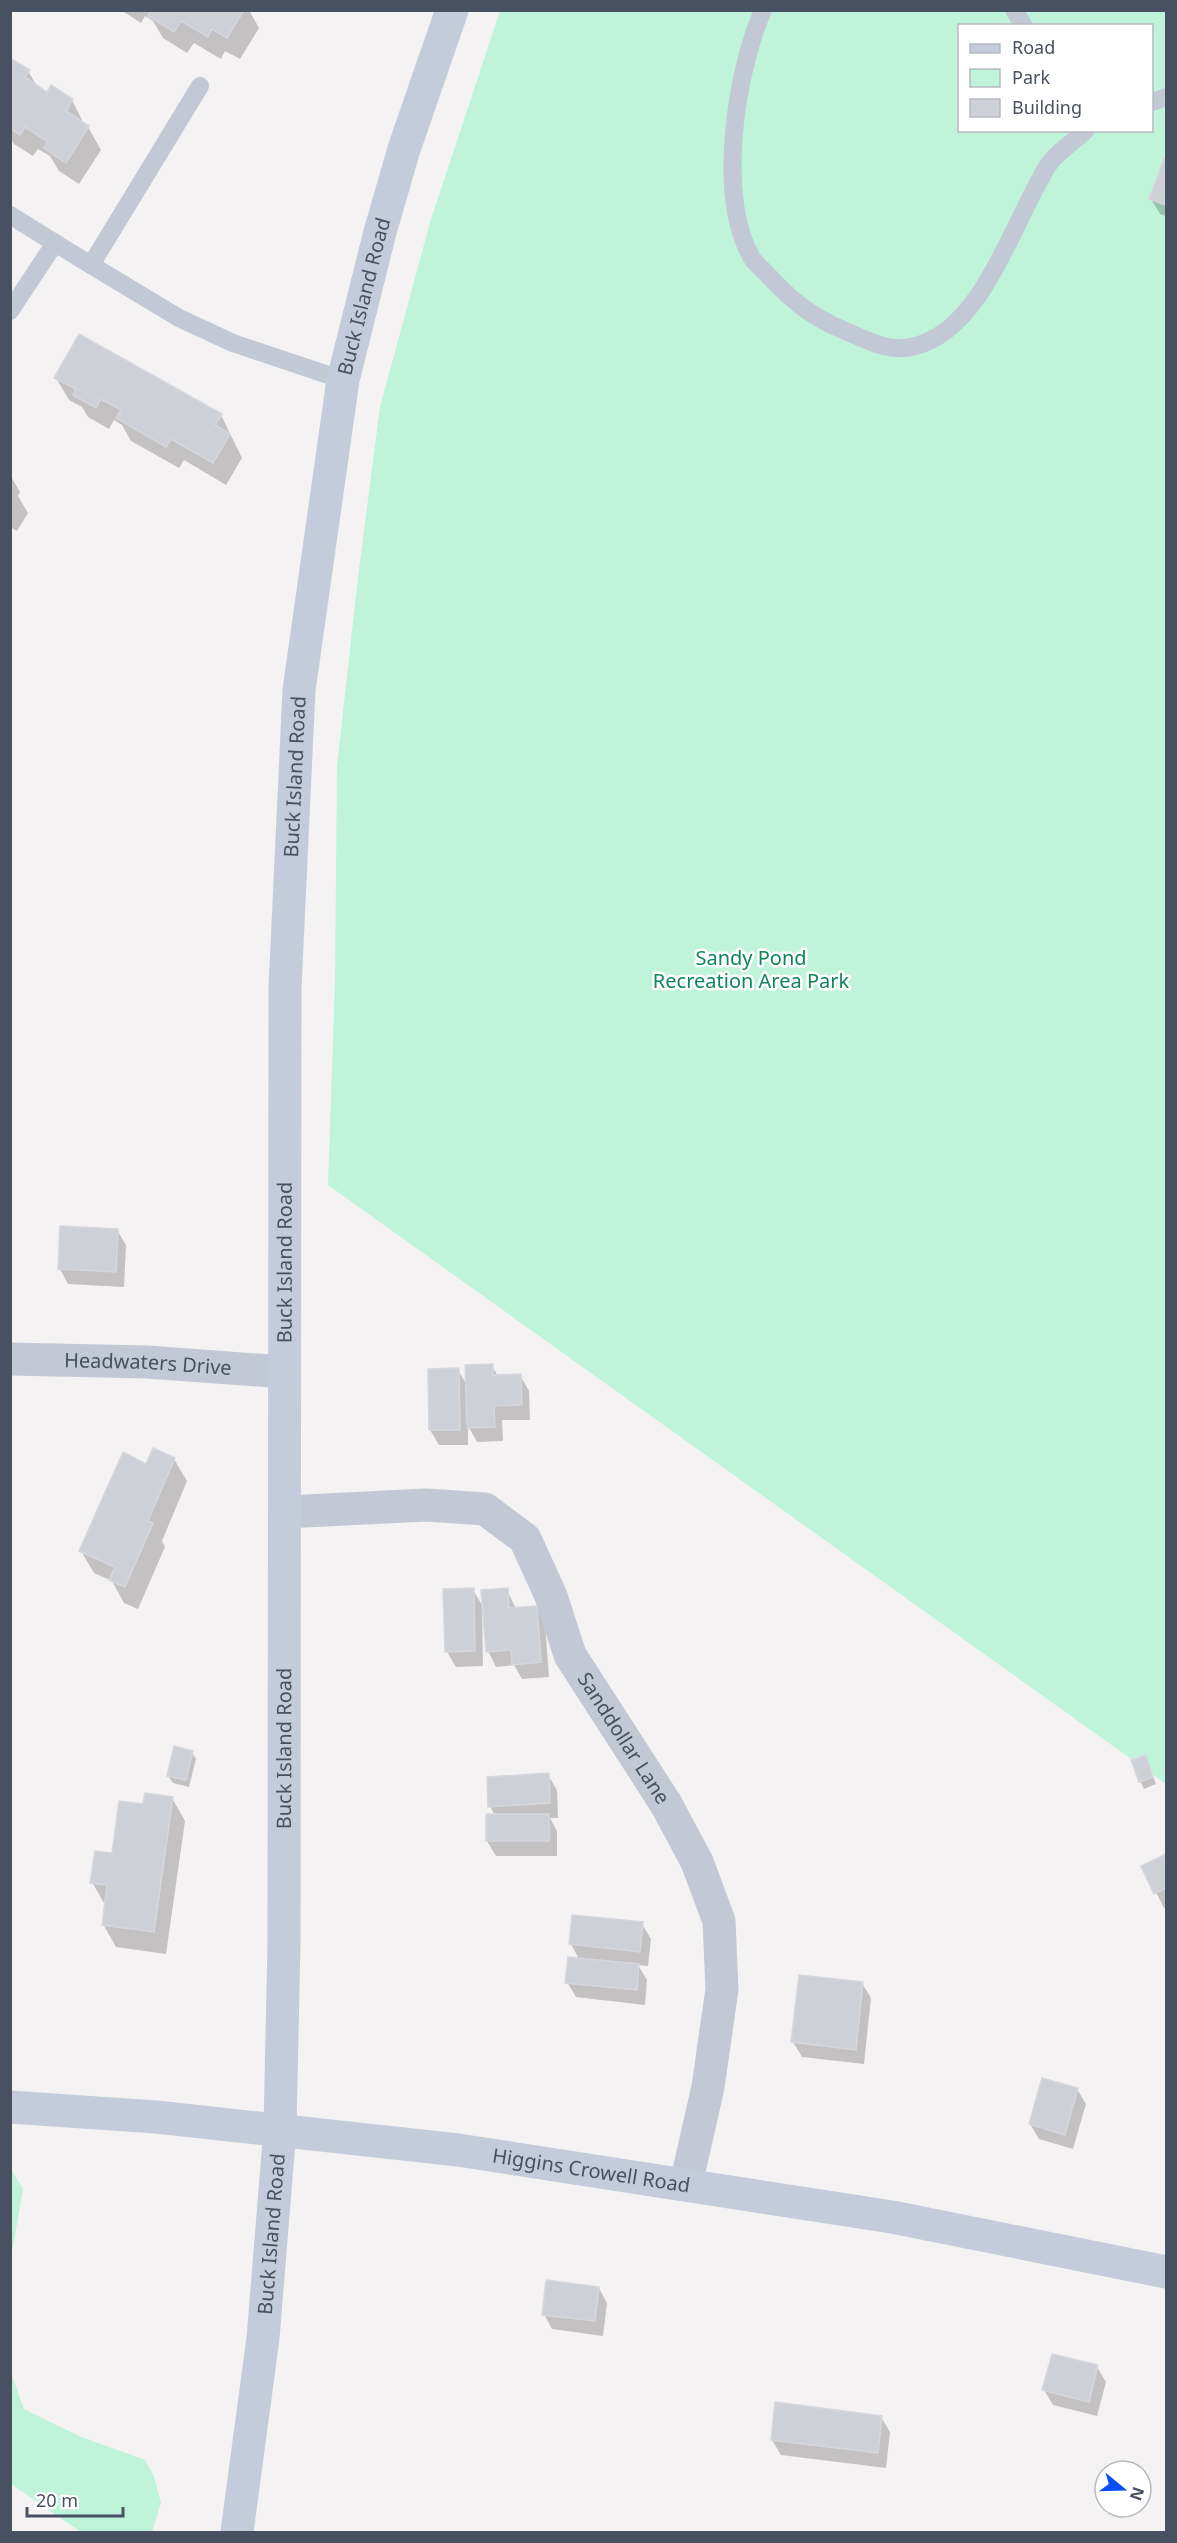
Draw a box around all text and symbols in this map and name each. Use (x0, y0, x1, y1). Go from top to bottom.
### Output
legend (958, 24, 1153, 132)
text: Road (1012, 35, 1055, 59)
text: Park (1012, 65, 1050, 89)
text: Building (1012, 95, 1082, 119)
street label: Buck Island Road (331, 214, 396, 378)
street label: Buck Island Road (277, 695, 312, 858)
park label: Sandy Pond Recreation Area Park (653, 944, 849, 994)
street label: Buck Island Road (271, 1182, 298, 1343)
street label: Headwaters Drive (64, 1346, 233, 1381)
street label: Sanddollar Lane (572, 1667, 677, 1809)
street label: Buck Island Road (270, 1668, 297, 1829)
street label: Higgins Crowell Road (491, 2141, 692, 2199)
street label: Buck Island Road (251, 2152, 291, 2316)
north arrow (1093, 2459, 1153, 2519)
scale bar (27, 2480, 123, 2518)
text: N (1125, 2484, 1150, 2504)
text: 20 m (36, 2488, 78, 2512)

